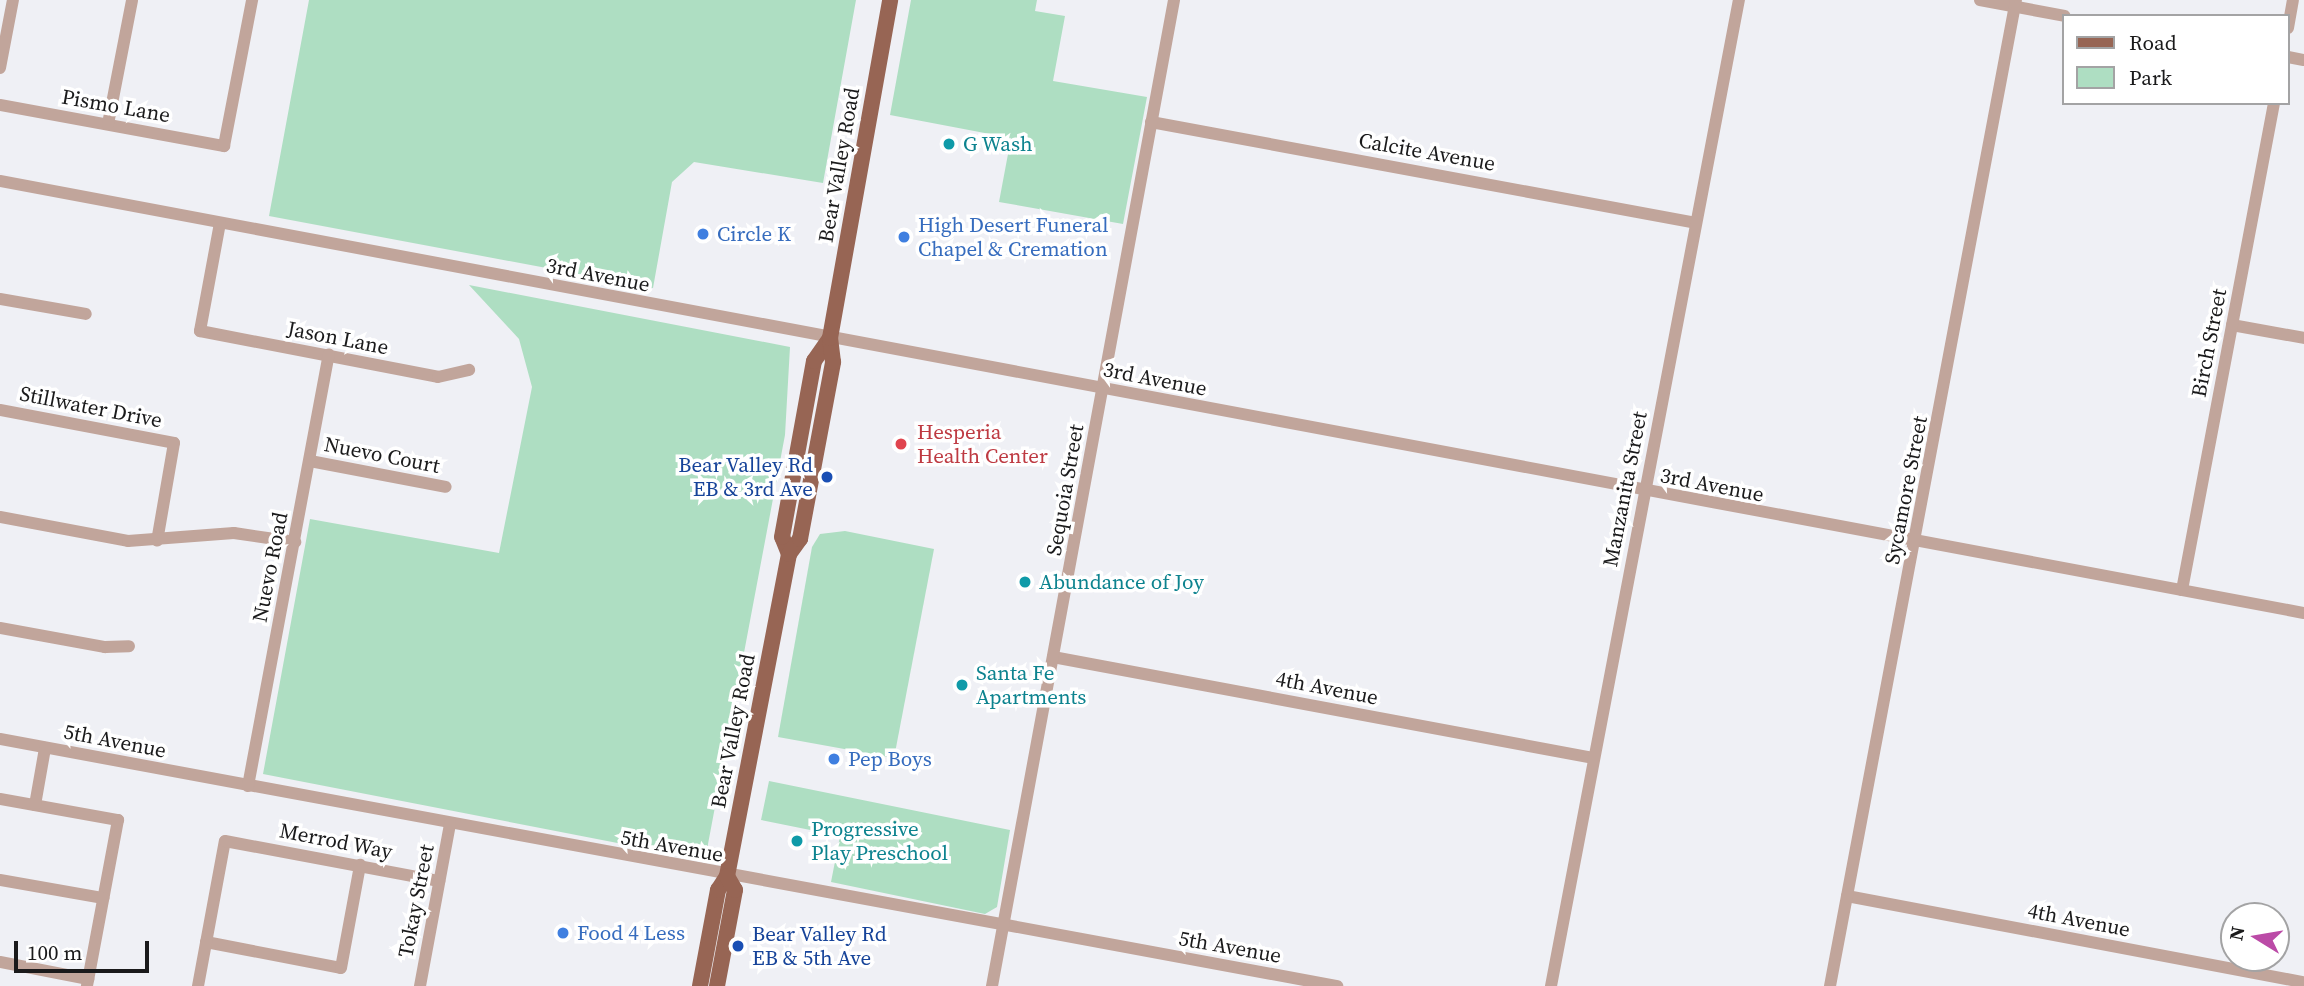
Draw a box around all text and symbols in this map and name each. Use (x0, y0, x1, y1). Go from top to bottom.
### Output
legend (2062, 14, 2290, 105)
text: Road (2129, 28, 2177, 57)
text: Park (2129, 63, 2172, 92)
street label: Pismo Lane (60, 84, 172, 128)
street label: Bear Valley Road (813, 85, 865, 245)
street label: Calcite Avenue (1357, 128, 1497, 176)
place label: G Wash (963, 131, 1033, 157)
marker: G Wash (941, 136, 957, 152)
place label: High Desert Funeral Chapel & Cremation (918, 212, 1108, 262)
place label: Circle K (717, 221, 791, 247)
marker: Circle K (695, 226, 711, 242)
marker: High Desert Funeral Chapel & Cremation (896, 229, 912, 245)
street label: 3rd Avenue (544, 253, 652, 297)
street label: Birch Street (2186, 287, 2232, 399)
street label: Jason Lane (285, 316, 391, 360)
street label: 3rd Avenue (1101, 357, 1209, 401)
street label: Stillwater Drive (18, 381, 164, 433)
street label: Manzanita Street (1598, 409, 1652, 569)
street label: Sycamore Street (1879, 414, 1933, 566)
place label: Hesperia Health Center (917, 419, 1048, 469)
street label: Sequoia Street (1041, 422, 1089, 558)
street label: Nuevo Court (322, 431, 442, 479)
marker: Hesperia Health Center (891, 434, 911, 454)
place label: Bear Valley Rd EB & 3rd Ave (678, 452, 813, 502)
street label: 3rd Avenue (1658, 463, 1766, 507)
marker: Bear Valley Rd EB & 3rd Ave (819, 469, 835, 485)
street label: Nuevo Road (247, 510, 293, 624)
place label: Abundance of Joy (1039, 569, 1204, 595)
marker: Abundance of Joy (1017, 574, 1033, 590)
street label: Bear Valley Road (706, 651, 760, 811)
place label: Santa Fe Apartments (976, 660, 1086, 710)
street label: 4th Avenue (1274, 666, 1380, 710)
marker: Santa Fe Apartments (954, 677, 970, 693)
street label: 5th Avenue (62, 719, 168, 763)
place label: Pep Boys (848, 746, 932, 772)
marker: Pep Boys (826, 751, 842, 767)
place label: Progressive Play Preschool (811, 816, 948, 866)
street label: Merrod Way (277, 818, 395, 864)
street label: 5th Avenue (619, 825, 725, 867)
marker: Progressive Play Preschool (789, 833, 805, 849)
street label: Tokay Street (393, 842, 439, 960)
street label: 4th Avenue (2026, 898, 2132, 942)
north arrow (2220, 902, 2290, 972)
place label: Food 4 Less (577, 920, 685, 946)
place label: Bear Valley Rd EB & 5th Ave (752, 921, 887, 971)
text: N (2222, 924, 2250, 943)
marker: Food 4 Less (555, 925, 571, 941)
scale bar (18, 926, 152, 970)
street label: 5th Avenue (1177, 926, 1283, 968)
text: 100 m (27, 938, 82, 967)
marker: Bear Valley Rd EB & 5th Ave (730, 938, 746, 954)

